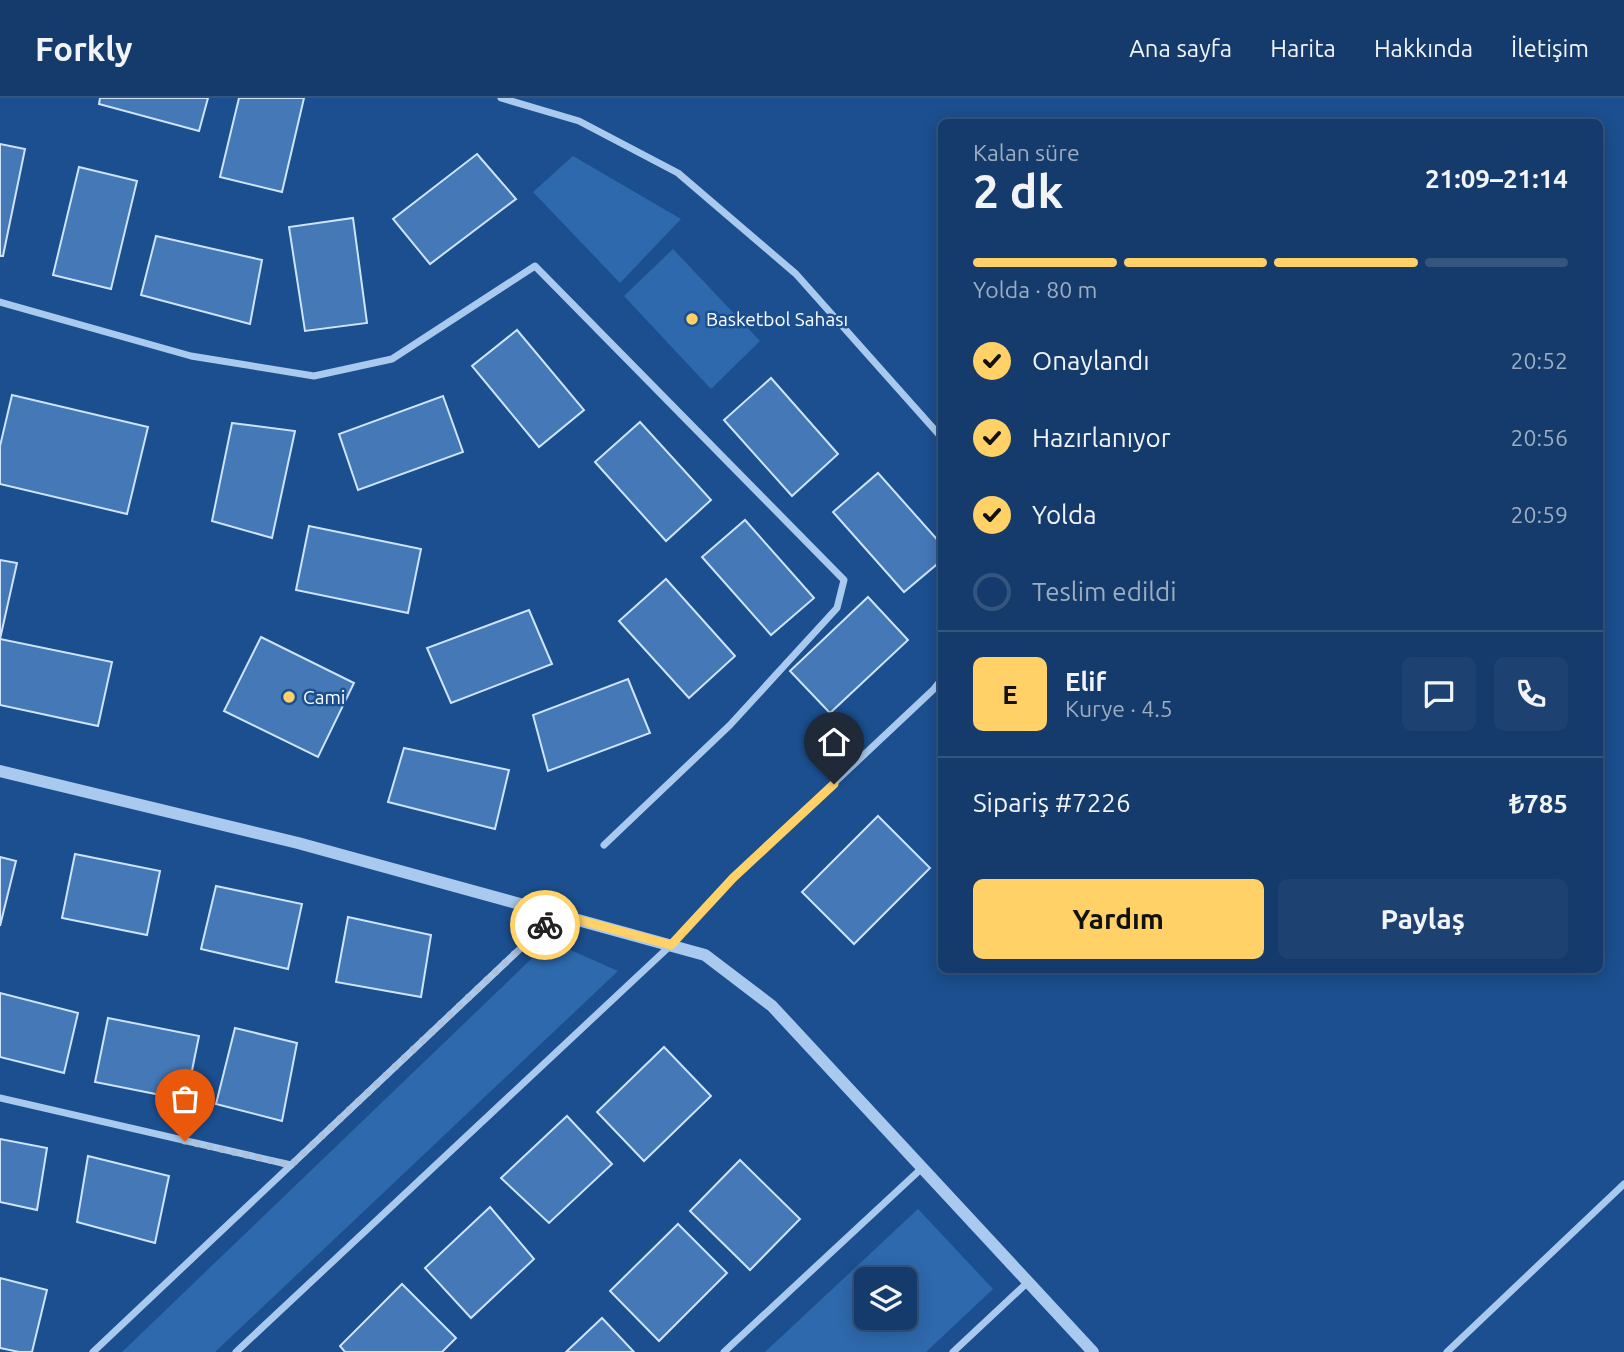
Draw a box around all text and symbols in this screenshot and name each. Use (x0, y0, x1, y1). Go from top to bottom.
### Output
text: Forkly (35, 30, 132, 67)
text: Ana sayfa (1129, 35, 1232, 62)
text: Harita (1270, 35, 1336, 62)
text: Hakkında (1374, 35, 1473, 62)
text: İletişim (1511, 35, 1589, 62)
text: Kalan süre (973, 140, 1080, 165)
text: 21:09–21:14 (1425, 164, 1568, 193)
text: 2 dk (973, 165, 1063, 217)
text: Yolda · 80 m (973, 277, 1097, 302)
place label: Basketbol Sahası (706, 308, 848, 330)
marker: Basketbol Sahası (684, 311, 700, 327)
icon: check (973, 342, 1011, 380)
text: Onaylandı (1032, 346, 1150, 375)
text: 20:52 (1510, 348, 1568, 373)
icon: check (973, 419, 1011, 457)
text: Hazırlanıyor (1032, 423, 1171, 452)
text: 20:56 (1510, 425, 1568, 450)
icon: check (973, 496, 1011, 534)
text: Yolda (1032, 500, 1097, 529)
text: 20:59 (1510, 502, 1568, 527)
text: Teslim edildi (1032, 577, 1177, 606)
button: chat (1402, 657, 1476, 731)
button: phone (1494, 657, 1568, 731)
text: Elif (1065, 667, 1106, 696)
text: E (1002, 680, 1018, 709)
place label: Cami (303, 686, 345, 708)
marker: Cami (281, 689, 297, 705)
text: Kurye · 4.5 (1065, 696, 1173, 721)
pin (804, 712, 864, 784)
icon: home (815, 723, 853, 761)
text: Sipariş #7226 (973, 788, 1131, 817)
text: ₺785 (1509, 789, 1568, 818)
button: Yardım (973, 879, 1264, 959)
button: Paylaş (1278, 879, 1568, 959)
courier (510, 890, 580, 960)
icon: bike (526, 906, 564, 944)
pin (155, 1069, 215, 1141)
icon: bag (166, 1080, 204, 1118)
map controls (854, 1267, 917, 1330)
button: layers (854, 1267, 917, 1330)

